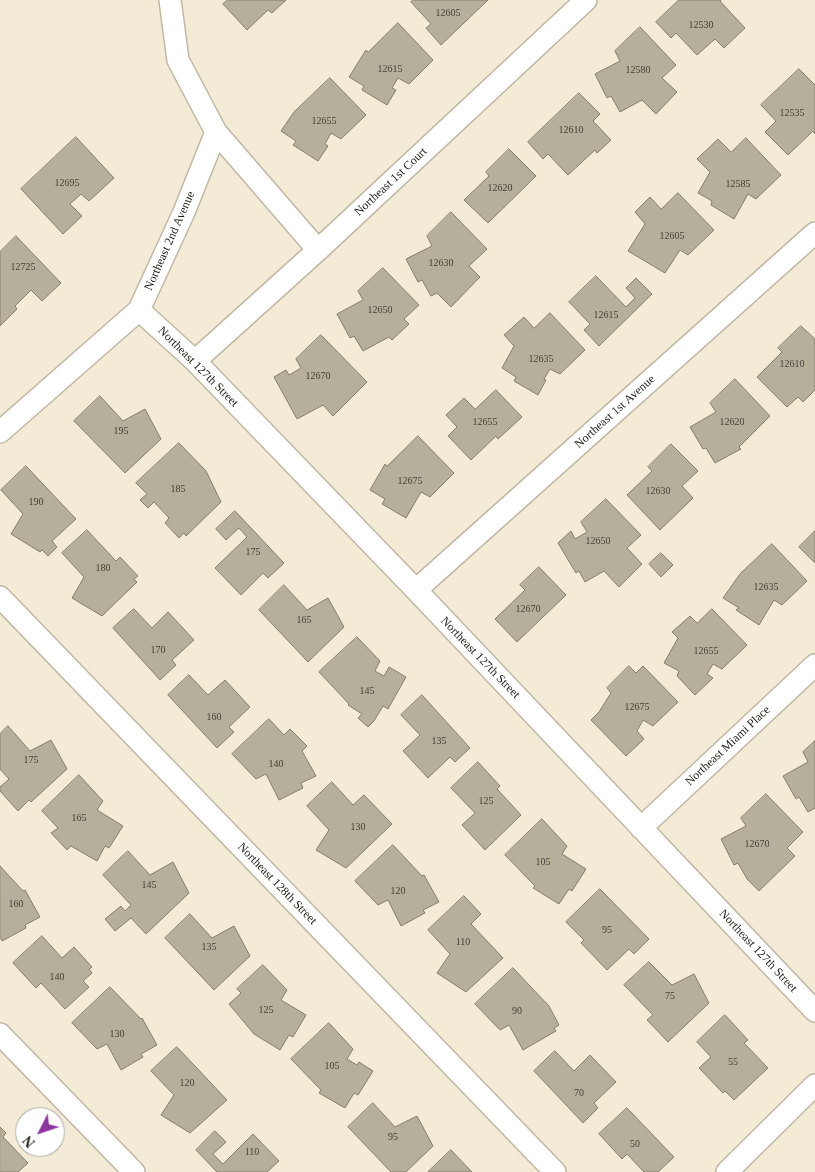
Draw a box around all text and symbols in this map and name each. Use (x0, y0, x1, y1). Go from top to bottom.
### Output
house number: 12605 (436, 7, 460, 19)
house number: 12530 (688, 19, 714, 31)
house number: 12615 (378, 63, 402, 75)
house number: 12580 (626, 64, 650, 76)
house number: 12535 (780, 107, 804, 119)
house number: 12655 (312, 115, 336, 127)
house number: 12610 (558, 124, 584, 136)
street label: Northeast 1st Court (352, 145, 430, 219)
house number: 12695 (54, 177, 80, 189)
house number: 12585 (726, 178, 750, 190)
house number: 12620 (488, 182, 512, 194)
street label: Northeast 2nd Avenue (142, 189, 198, 293)
house number: 12605 (660, 230, 684, 242)
house number: 12630 (428, 257, 454, 269)
house number: 12725 (10, 261, 36, 273)
house number: 12650 (368, 304, 392, 316)
house number: 12615 (594, 309, 618, 321)
street label: Northeast 127th Street (155, 324, 241, 410)
house number: 12635 (528, 353, 554, 365)
house number: 12610 (780, 358, 804, 370)
house number: 12670 (306, 370, 330, 382)
street label: Northeast 1st Avenue (572, 372, 658, 452)
house number: 12655 (472, 416, 498, 428)
house number: 12620 (720, 416, 744, 428)
house number: 195 (114, 425, 128, 437)
house number: 12675 (398, 475, 422, 487)
house number: 185 (170, 483, 186, 495)
house number: 12630 (646, 485, 670, 497)
house number: 190 (28, 496, 44, 508)
house number: 12650 (586, 535, 610, 547)
house number: 175 (246, 546, 260, 558)
house number: 180 (96, 562, 110, 574)
house number: 12635 (754, 581, 778, 593)
house number: 12670 (516, 603, 540, 615)
house number: 165 (296, 614, 312, 626)
street label: Northeast 127th Street (437, 614, 523, 702)
house number: 170 (150, 644, 166, 656)
house number: 12655 (694, 645, 718, 657)
house number: 145 (360, 685, 374, 697)
house number: 12675 (624, 701, 650, 713)
street label: Northeast Miami Place (683, 703, 773, 789)
house number: 160 (206, 711, 222, 723)
house number: 135 (432, 735, 446, 747)
house number: 175 (24, 754, 38, 766)
house number: 140 (268, 758, 284, 770)
house number: 125 (478, 795, 494, 807)
house number: 165 (72, 812, 86, 824)
house number: 130 (350, 821, 366, 833)
house number: 12670 (744, 838, 770, 850)
street label: Northeast 128th Street (234, 840, 320, 928)
house number: 105 (536, 856, 550, 868)
house number: 145 (142, 879, 156, 891)
house number: 120 (390, 885, 406, 897)
house number: 160 (8, 898, 24, 910)
street label: Northeast 127th Street (716, 907, 800, 995)
house number: 95 (602, 924, 612, 936)
house number: 110 (456, 936, 470, 948)
house number: 135 (202, 941, 216, 953)
house number: 140 (50, 971, 64, 983)
house number: 75 (665, 990, 675, 1002)
house number: 125 (258, 1004, 274, 1016)
house number: 90 (512, 1005, 522, 1017)
house number: 130 (110, 1028, 124, 1040)
house number: 55 (728, 1056, 738, 1068)
house number: 105 (324, 1060, 340, 1072)
house number: 120 (180, 1077, 194, 1089)
house number: 70 (574, 1087, 584, 1099)
north arrow (15, 1107, 65, 1157)
house number: 95 (388, 1131, 398, 1143)
text: N (20, 1133, 38, 1150)
house number: 50 (630, 1138, 640, 1150)
house number: 110 (245, 1146, 259, 1158)

